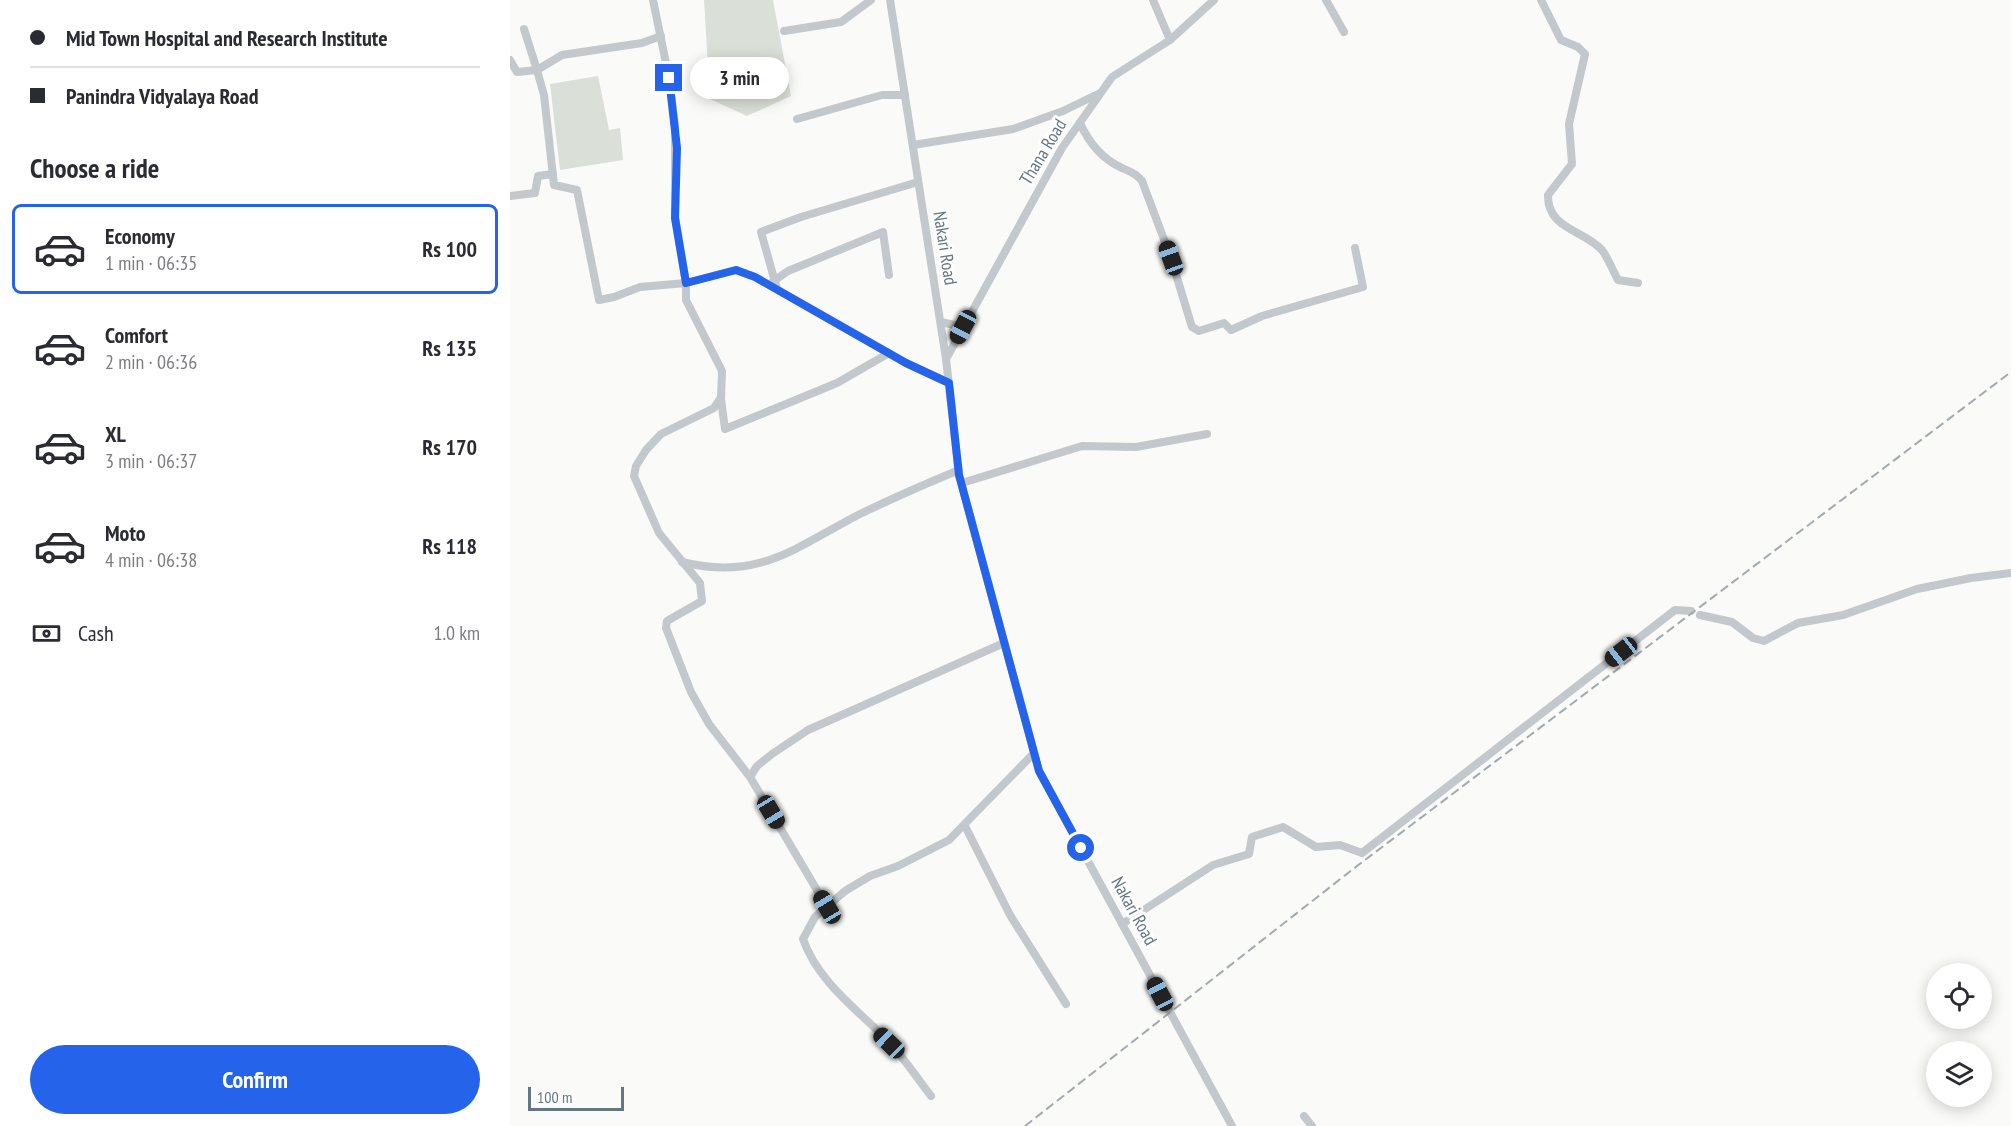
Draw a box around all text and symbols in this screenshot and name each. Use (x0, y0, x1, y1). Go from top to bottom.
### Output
text: Mid Town Hospital and Research Institute (66, 24, 388, 52)
callout: 3 min (690, 57, 789, 99)
route end (655, 64, 682, 91)
text: 3 min (719, 65, 760, 91)
text: Panindra Vidyalaya Road (66, 82, 258, 110)
street label: Thana Road (1014, 115, 1071, 189)
text: Choose a ride (30, 151, 159, 185)
street label: Nakari Road (928, 209, 963, 286)
icon: car (33, 222, 87, 276)
text: Economy (105, 222, 175, 250)
text: Rs 100 (422, 235, 477, 263)
car (1156, 238, 1186, 278)
text: 1 min · 06:35 (105, 250, 197, 276)
car (947, 307, 979, 347)
icon: car (33, 321, 87, 375)
text: Comfort (105, 321, 168, 349)
text: Rs 135 (422, 334, 477, 362)
text: 2 min · 06:36 (105, 349, 197, 375)
icon: car (33, 420, 87, 474)
text: XL (105, 420, 126, 448)
text: Rs 170 (422, 433, 477, 461)
text: 3 min · 06:37 (105, 448, 197, 474)
icon: car (33, 519, 87, 573)
text: Moto (105, 519, 146, 547)
text: Rs 118 (422, 532, 477, 560)
text: 4 min · 06:38 (105, 547, 197, 573)
icon: cash (30, 617, 63, 650)
text: Cash (78, 619, 114, 647)
text: 1.0 km (433, 620, 480, 646)
car (1601, 634, 1641, 670)
car (754, 792, 788, 832)
route start (1067, 834, 1094, 861)
street label: Nakari Road (1106, 873, 1163, 949)
car (810, 887, 844, 927)
map controls (1926, 963, 1992, 1107)
button: locate (1926, 963, 1992, 1029)
car (1144, 974, 1176, 1014)
car (870, 1024, 908, 1062)
button: layers (1926, 1041, 1992, 1107)
button: Confirm (30, 1045, 480, 1114)
scale bar (528, 1084, 624, 1112)
text: 100 m (537, 1087, 572, 1107)

